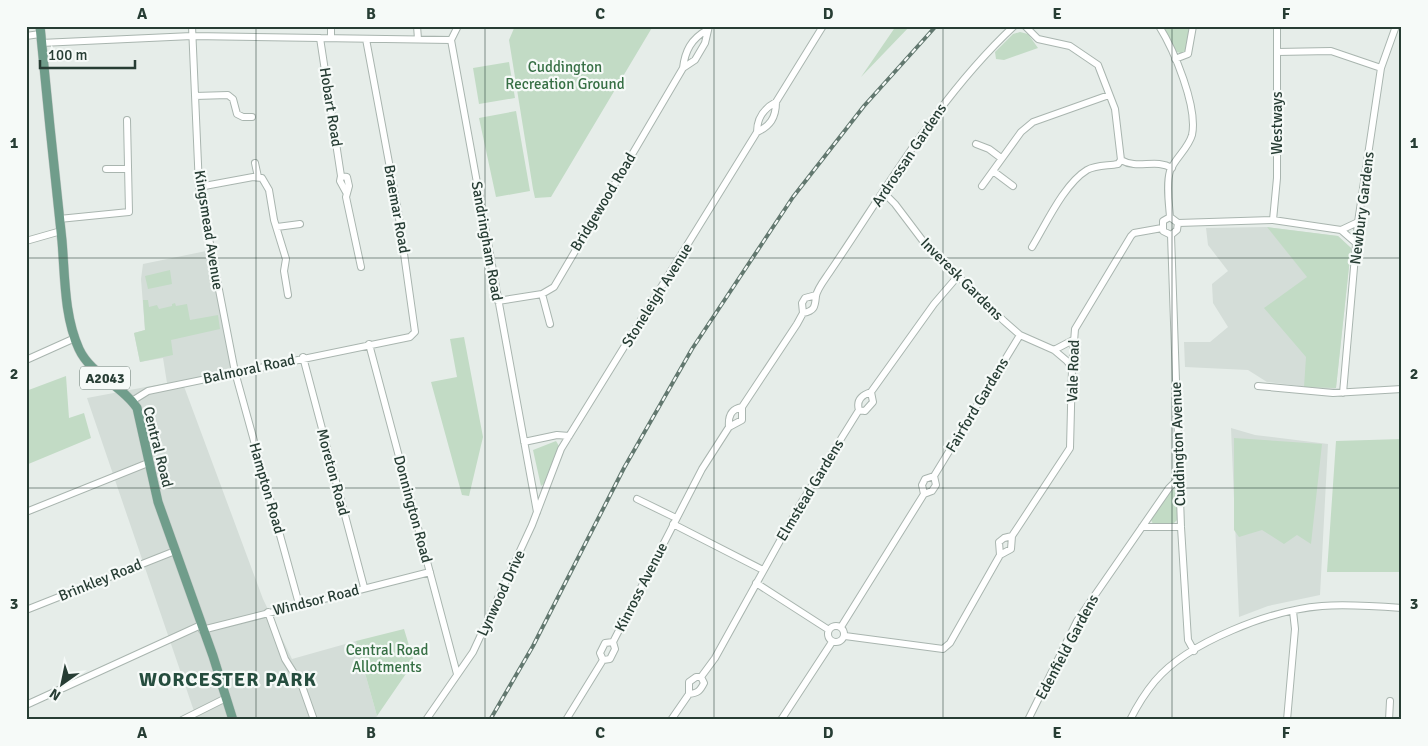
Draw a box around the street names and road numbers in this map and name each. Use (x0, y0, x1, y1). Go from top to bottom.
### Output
street label: Hobart Road (316, 66, 346, 148)
street label: Westways (1268, 91, 1286, 155)
street label: Ardrossan Gardens (868, 100, 950, 210)
street label: Bridgewood Road (567, 150, 639, 254)
street label: Newbury Gardens (1346, 150, 1378, 265)
street label: Braemar Road (380, 163, 414, 255)
street label: Kingsmead Avenue (191, 169, 227, 291)
street label: Sandringham Road (468, 180, 506, 302)
street label: Inveresk Gardens (917, 234, 1007, 324)
street label: Stoneleigh Avenue (618, 240, 696, 350)
street label: Vale Road (1063, 339, 1083, 403)
street label: Balmoral Road (201, 350, 297, 388)
street label: Fairford Gardens (942, 354, 1013, 456)
road number: A2043 (80, 366, 130, 389)
street label: Cuddington Avenue (1167, 381, 1189, 507)
street label: Central Road (139, 405, 177, 489)
street label: Moreton Road (313, 427, 353, 517)
street label: Elmstead Gardens (772, 435, 848, 544)
street label: Hampton Road (245, 440, 289, 536)
street label: Donnington Road (390, 453, 436, 565)
street label: Kinross Avenue (611, 539, 671, 635)
street label: Lynwood Drive (473, 547, 529, 639)
street label: Brinkley Road (56, 555, 144, 605)
street label: Windsor Road (271, 581, 361, 619)
street label: Edenfield Gardens (1032, 591, 1103, 703)

